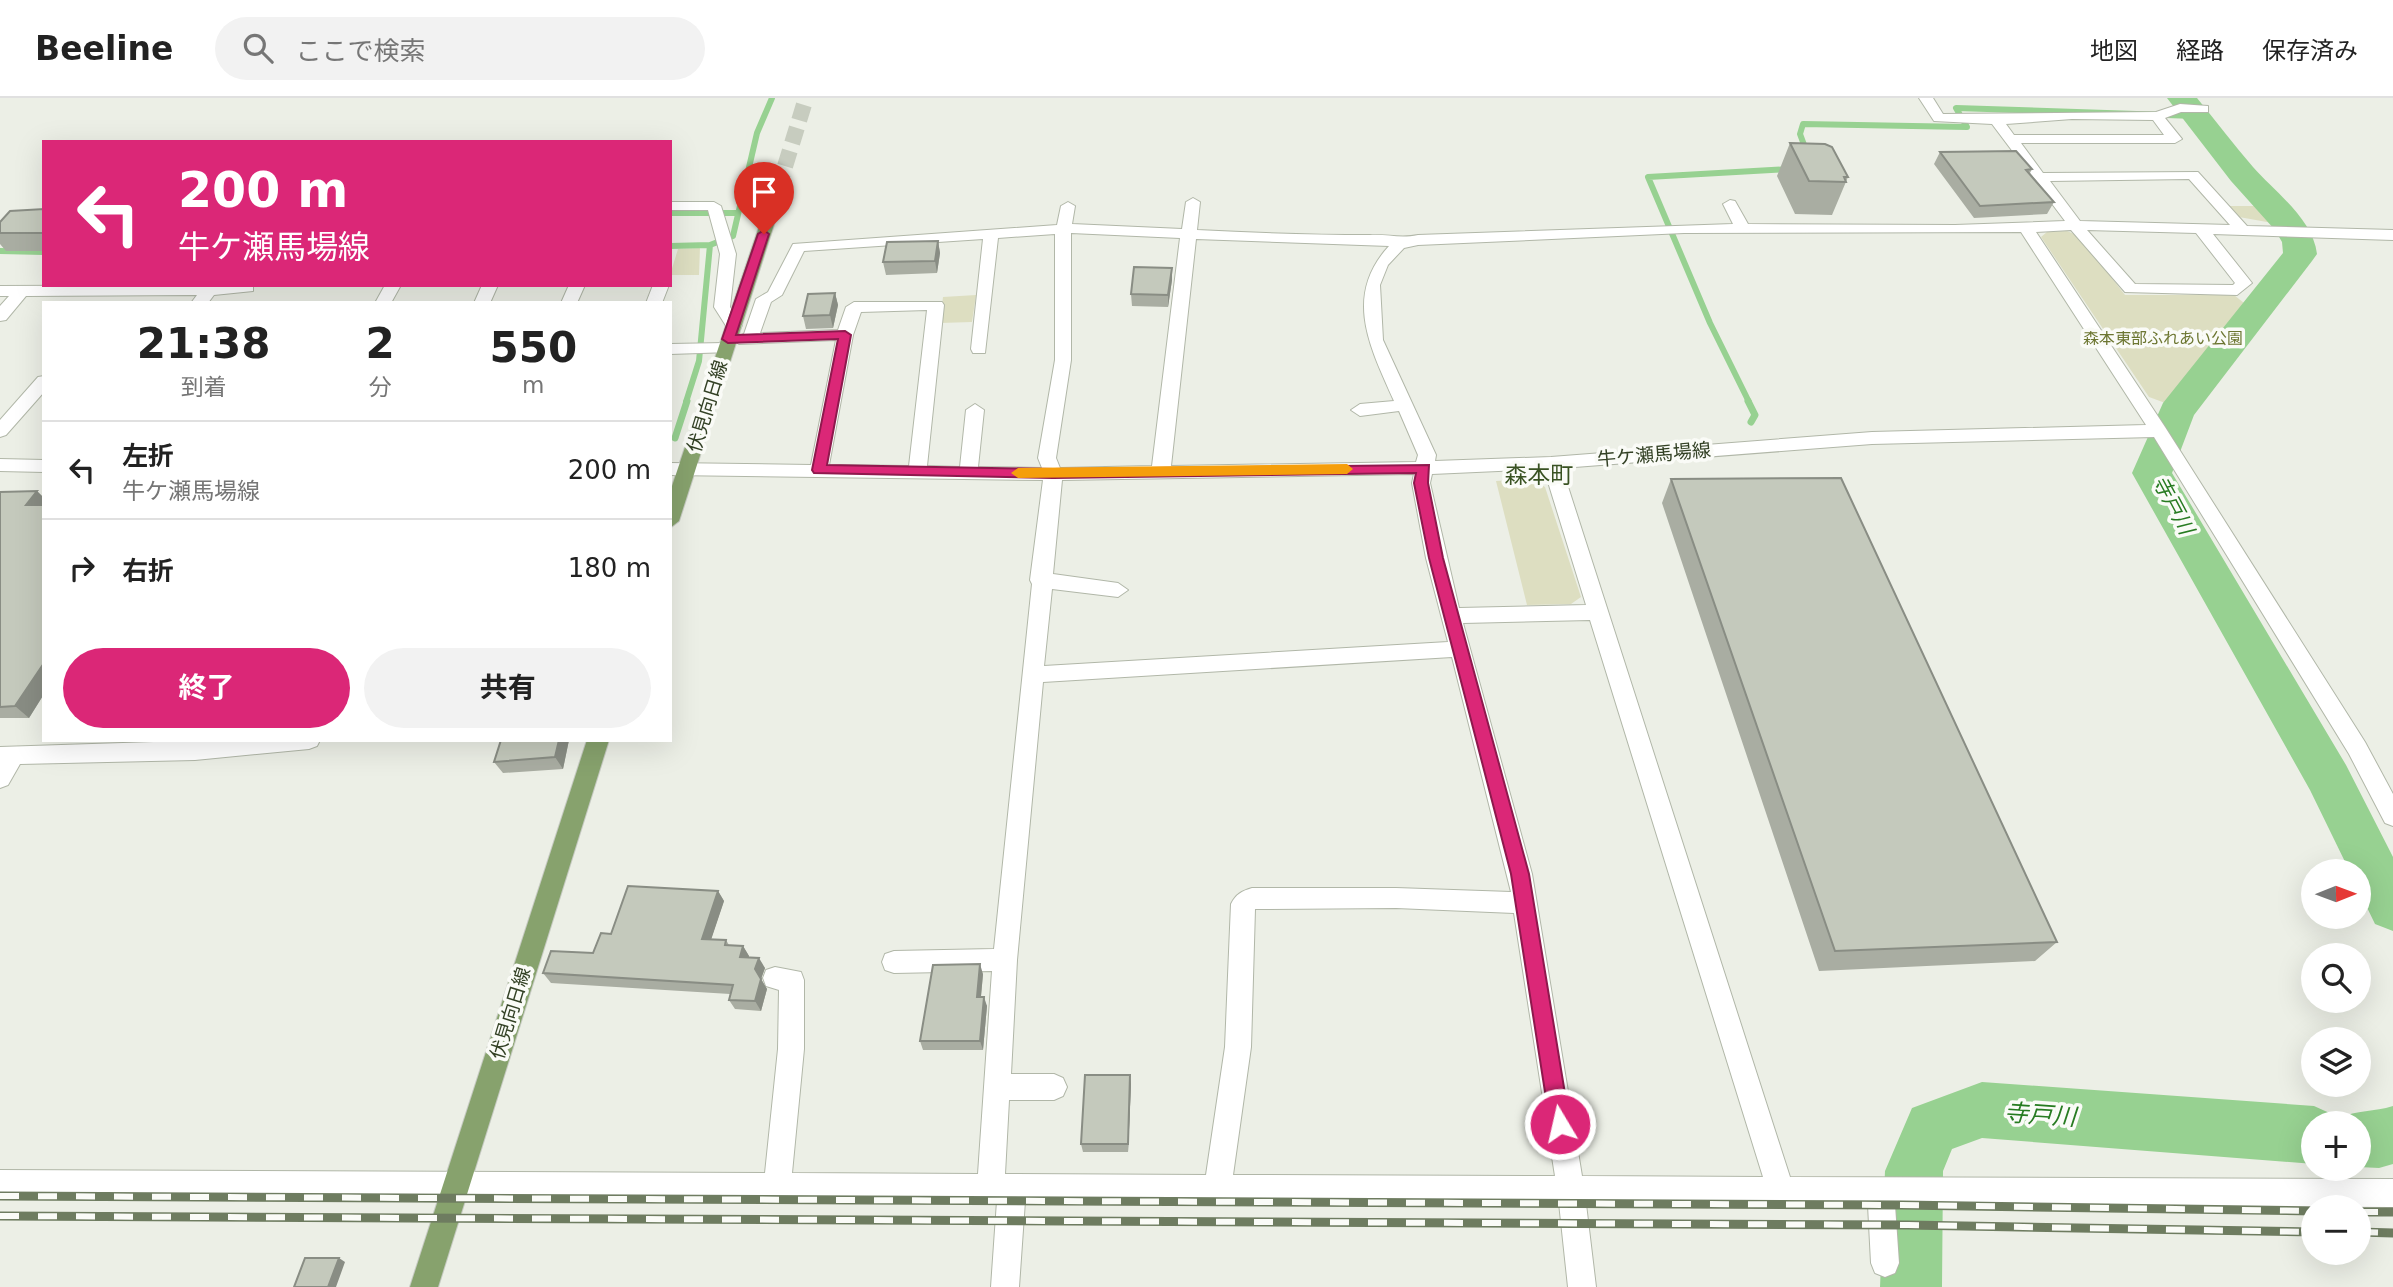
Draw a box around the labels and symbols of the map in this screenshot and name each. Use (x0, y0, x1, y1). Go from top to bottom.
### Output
pin (734, 162, 794, 234)
park label: 森本東部ふれあい公園 (2083, 329, 2243, 348)
street label: 伏見向日線 (683, 357, 731, 455)
street label: 牛ケ瀬馬場線 (1596, 438, 1712, 470)
district label: 森本町 (1505, 462, 1574, 488)
water label: 寺戸川 (2148, 472, 2199, 540)
north arrow (2301, 859, 2371, 929)
street label: 伏見向日線 (486, 964, 534, 1062)
position arrow (1523, 1087, 1597, 1161)
water label: 寺戸川 (2003, 1099, 2080, 1132)

